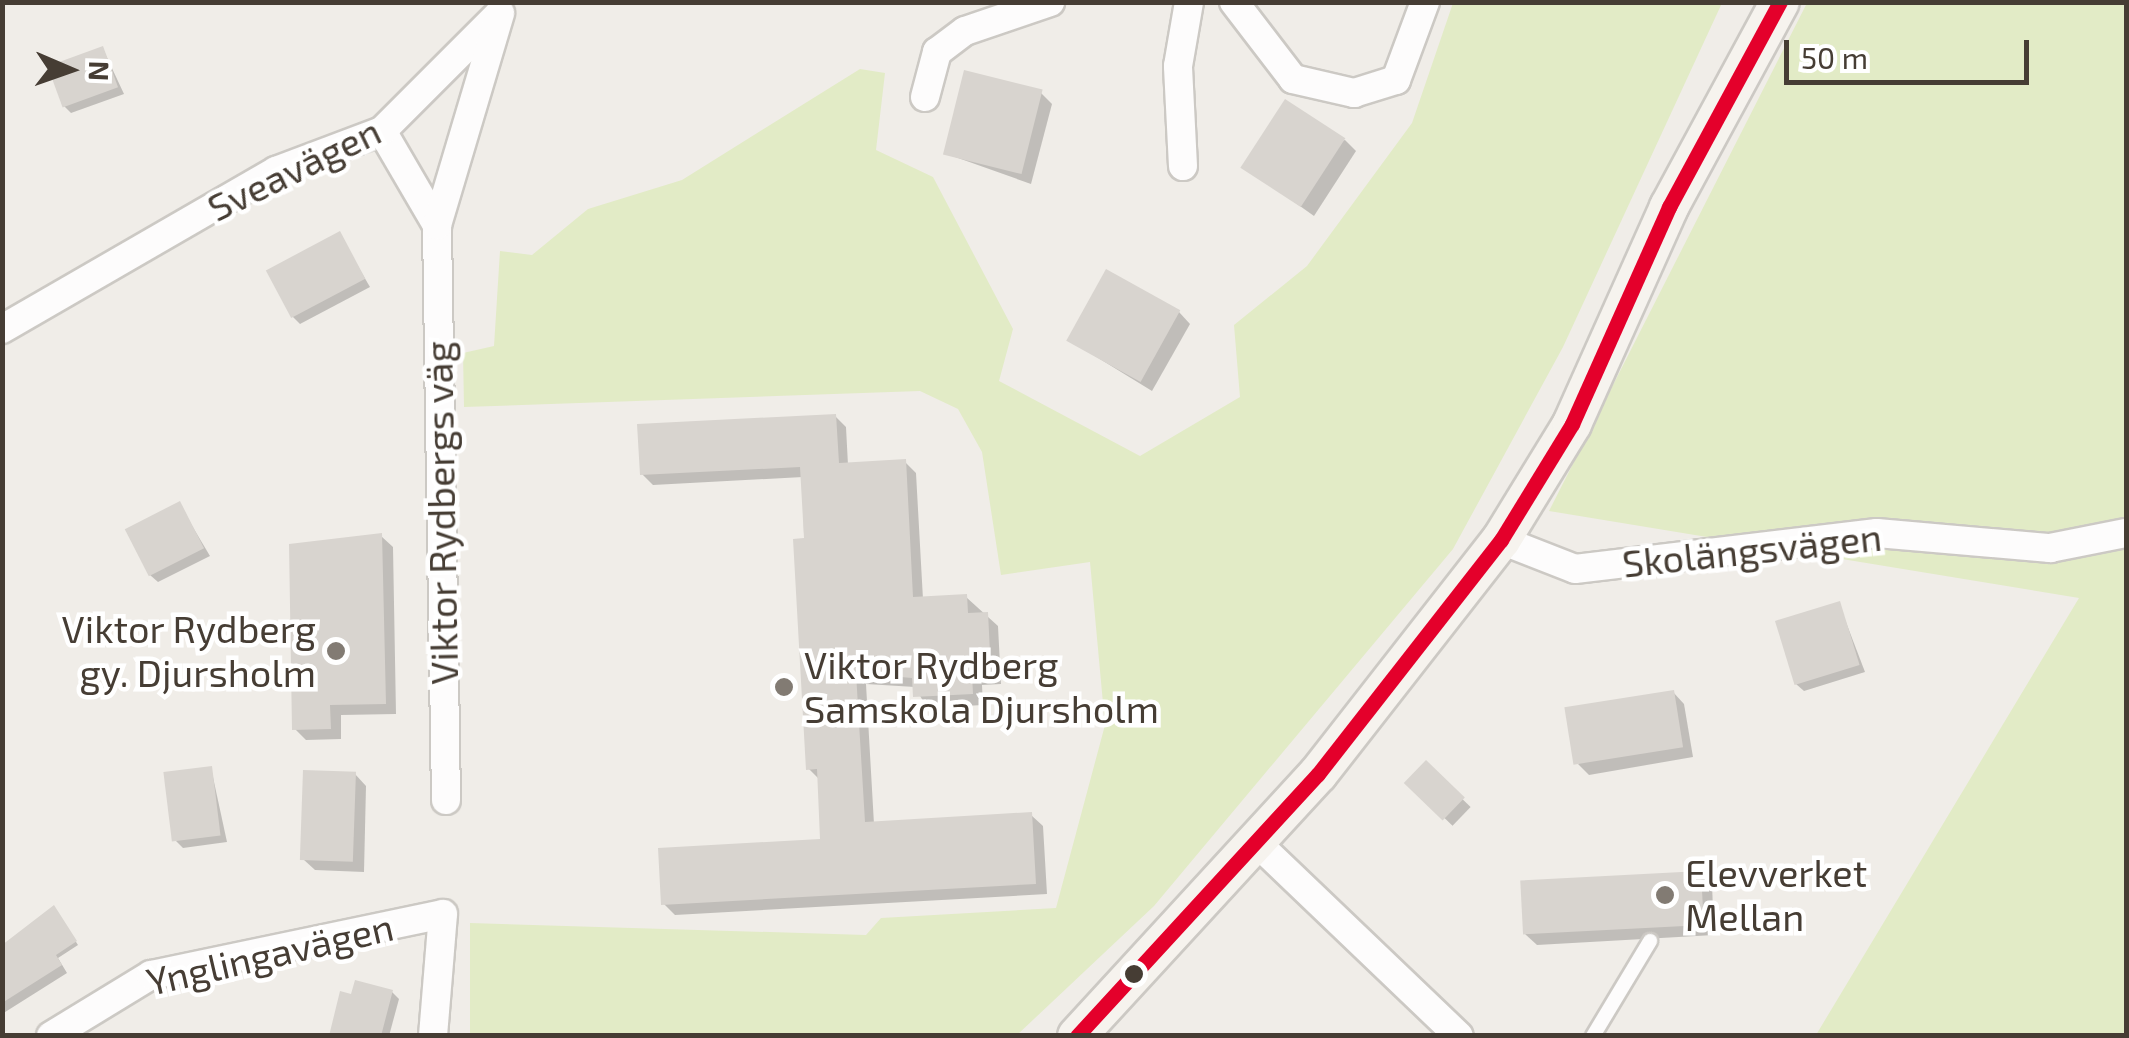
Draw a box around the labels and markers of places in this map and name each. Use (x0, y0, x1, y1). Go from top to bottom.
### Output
place label: Viktor Rydberg gy. Djursholm (61, 606, 316, 696)
marker: Viktor Rydberg gy. Djursholm (325, 640, 347, 662)
place label: Viktor Rydberg Samskola Djursholm (804, 642, 1159, 732)
marker: Viktor Rydberg Samskola Djursholm (773, 676, 795, 698)
place label: Elevverket Mellan (1685, 850, 1867, 939)
marker: Elevverket Mellan (1654, 884, 1676, 906)
unlabelled marker (1124, 964, 1144, 984)

